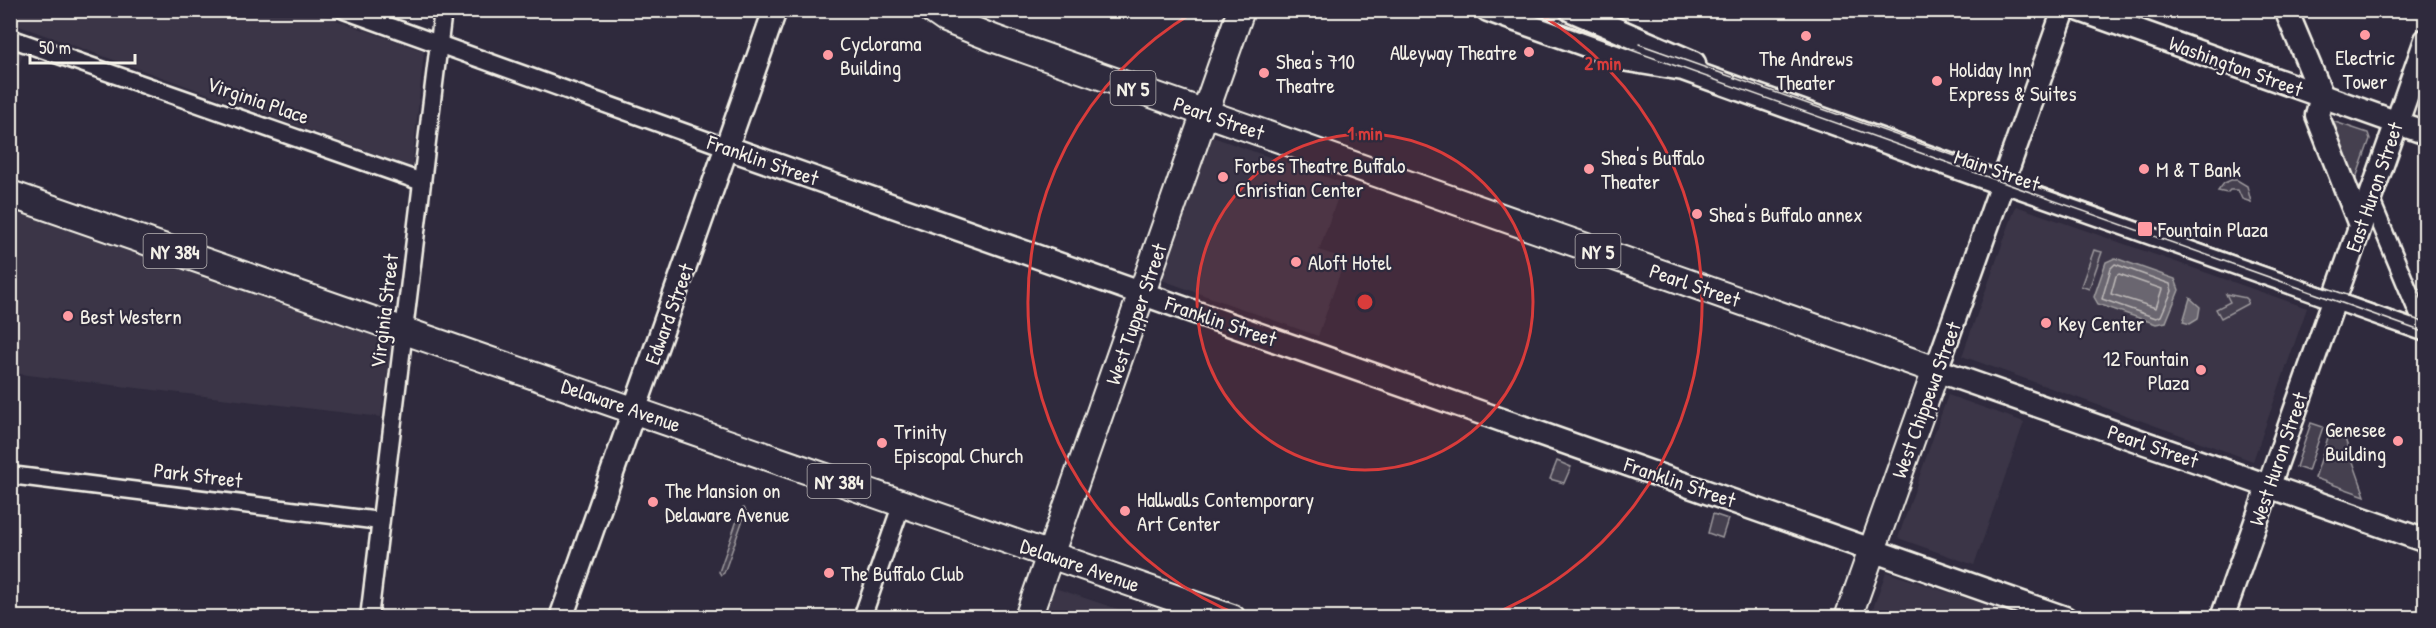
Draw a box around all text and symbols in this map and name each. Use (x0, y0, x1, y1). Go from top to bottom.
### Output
scale bar (30, 27, 135, 65)
street label: Washington Street (2165, 28, 2308, 104)
marker: Electric Tower (2358, 28, 2372, 42)
place label: Cyclorama Building (840, 29, 921, 82)
marker: The Andrews Theater (1799, 29, 1813, 43)
text: 50 m (39, 35, 71, 60)
place label: Alleyway Theatre (1390, 38, 1517, 67)
place label: Electric Tower (2335, 43, 2396, 96)
place label: The Andrews Theater (1759, 44, 1853, 97)
marker: Alleyway Theatre (1522, 45, 1536, 59)
place label: Shea's 710 Theatre (1276, 47, 1355, 100)
marker: Cyclorama Building (821, 48, 835, 62)
text: 2 min (1585, 51, 1621, 76)
place label: Holiday Inn Express & Suites (1949, 55, 2077, 108)
marker: Shea's 710 Theatre (1257, 66, 1271, 80)
street label: Virginia Place (203, 69, 313, 131)
road number: NY 5 (1110, 71, 1156, 105)
marker: Holiday Inn Express & Suites (1930, 74, 1944, 88)
street label: Pearl Street (1170, 89, 1269, 147)
street label: East Huron Street (2338, 117, 2410, 256)
text: 1 min (1347, 121, 1383, 146)
street label: Franklin Street (703, 127, 823, 193)
street label: Main Street (1950, 142, 2044, 198)
place label: Shea's Buffalo Theater (1601, 143, 1705, 196)
place label: Forbes Theatre Buffalo Christian Center (1234, 151, 1405, 204)
place label: M & T Bank (2156, 155, 2241, 184)
marker: Shea's Buffalo Theater (1582, 162, 1596, 176)
marker: M & T Bank (2137, 162, 2151, 176)
marker: Forbes Theatre Buffalo Christian Center (1216, 170, 1230, 184)
place label: Shea's Buffalo annex (1709, 200, 1863, 229)
marker: Shea's Buffalo annex (1690, 207, 1704, 221)
place label: Fountain Plaza (2157, 215, 2268, 244)
marker: Fountain Plaza (2136, 220, 2154, 238)
road number: NY 384 (144, 234, 207, 268)
road number: NY 5 (1576, 234, 1620, 268)
street label: West Tupper Street (1098, 239, 1174, 389)
place label: Aloft Hotel (1308, 248, 1392, 277)
street label: Virginia Street (363, 252, 405, 370)
marker: Aloft Hotel (1289, 255, 1303, 269)
street label: Pearl Street (1646, 256, 1745, 314)
street label: Edward Street (637, 259, 701, 368)
street label: Franklin Street (1161, 288, 1281, 354)
centre of rings (1355, 292, 1375, 312)
place label: Best Western (80, 302, 182, 331)
marker: Best Western (61, 309, 75, 323)
place label: Key Center (2058, 309, 2144, 338)
marker: Key Center (2039, 316, 2053, 330)
street label: West Chippewa Street (1884, 317, 1968, 482)
place label: 12 Fountain Plaza (2103, 344, 2189, 397)
marker: 12 Fountain Plaza (2194, 363, 2208, 377)
street label: Delaware Avenue (557, 371, 685, 439)
street label: West Huron Street (2242, 388, 2315, 530)
place label: Genesee Building (2325, 415, 2386, 468)
place label: Trinity Episcopal Church (894, 417, 1023, 470)
street label: Pearl Street (2104, 417, 2203, 475)
marker: Genesee Building (2391, 434, 2405, 448)
marker: Trinity Episcopal Church (875, 436, 889, 450)
street label: Franklin Street (1620, 449, 1740, 515)
street label: Park Street (152, 455, 245, 495)
road number: NY 384 (808, 464, 870, 498)
place label: The Mansion on Delaware Avenue (665, 476, 790, 529)
place label: Hallwalls Contemporary Art Center (1137, 485, 1314, 538)
marker: The Mansion on Delaware Avenue (646, 495, 660, 509)
marker: Hallwalls Contemporary Art Center (1118, 504, 1132, 518)
street label: Delaware Avenue (1016, 531, 1144, 599)
place label: The Buffalo Club (841, 559, 964, 588)
marker: The Buffalo Club (822, 566, 836, 580)

